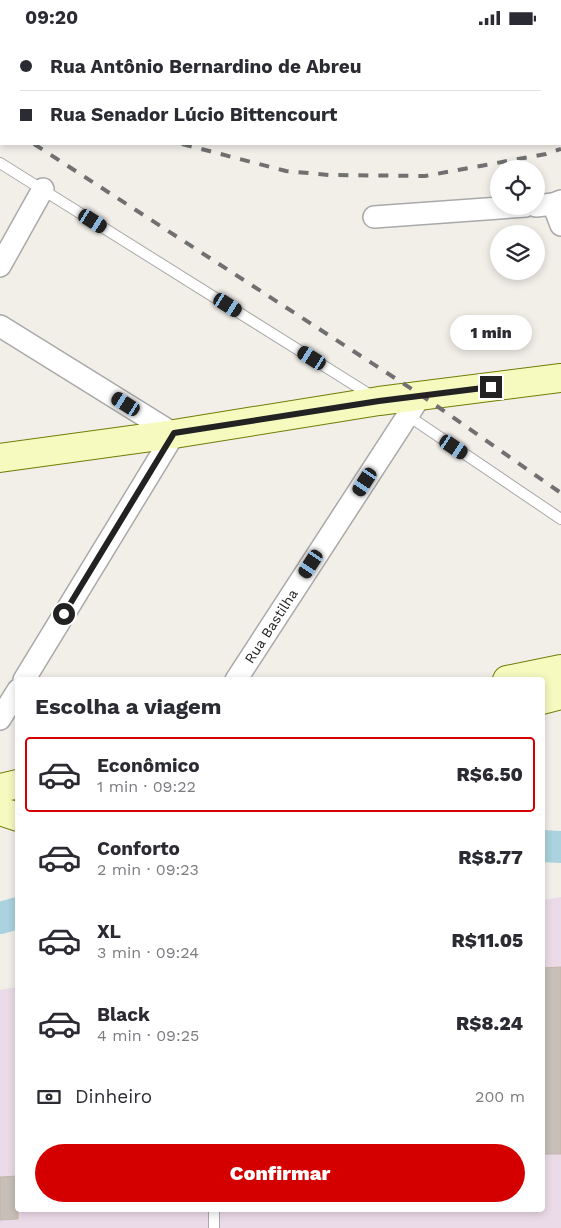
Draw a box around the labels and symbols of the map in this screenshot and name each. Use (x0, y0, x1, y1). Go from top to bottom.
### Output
car (76, 207, 109, 235)
car (211, 291, 244, 319)
callout: 1 min (450, 315, 532, 349)
car (295, 344, 328, 372)
route end (480, 376, 502, 398)
car (109, 390, 142, 418)
car (437, 432, 470, 462)
car (350, 465, 379, 499)
car (296, 547, 325, 581)
street label: Rua Bastilha (241, 586, 301, 666)
route start (53, 603, 75, 625)

